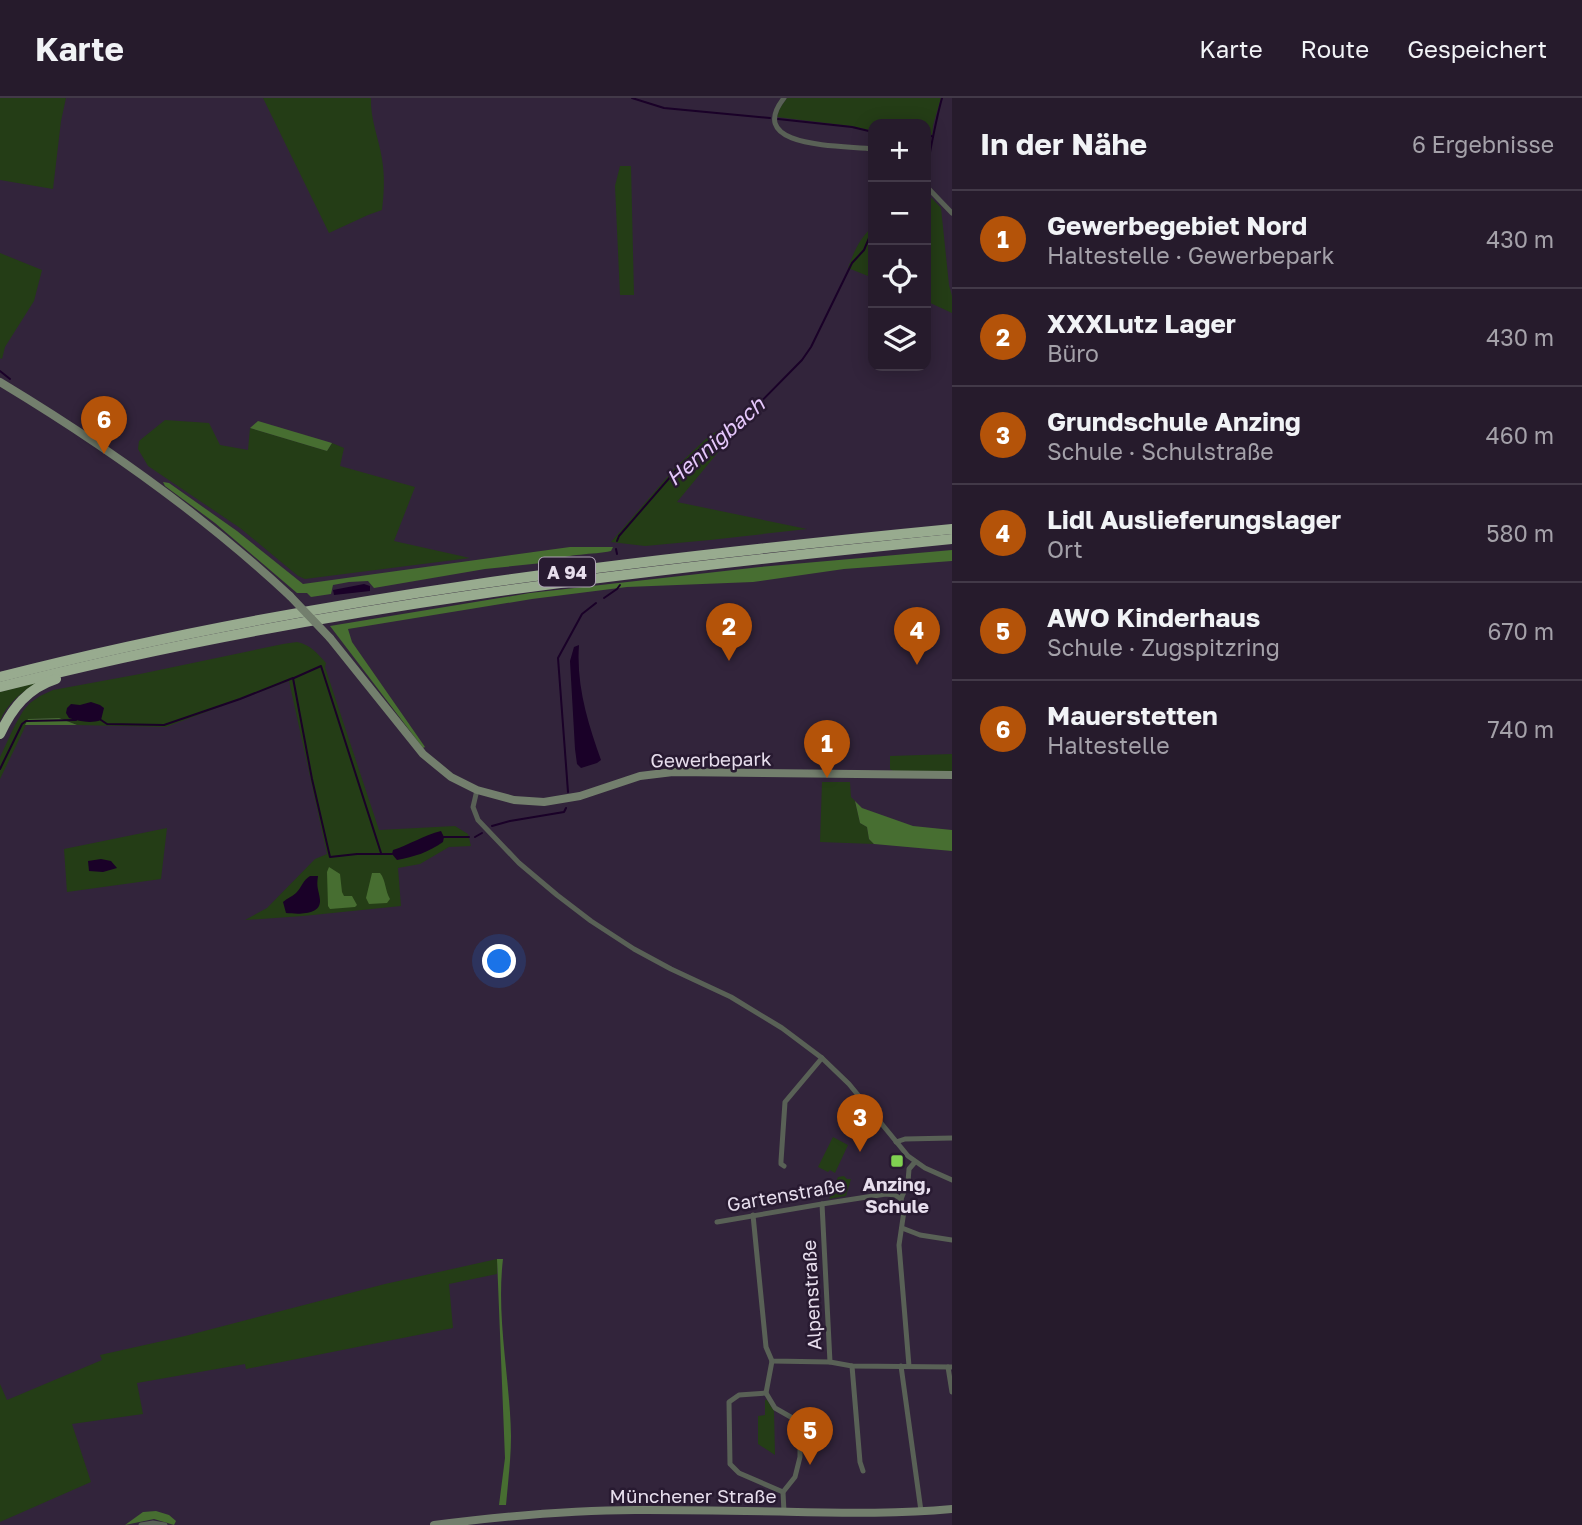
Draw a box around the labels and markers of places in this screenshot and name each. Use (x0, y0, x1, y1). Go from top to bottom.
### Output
pin: 6 (81, 396, 127, 454)
pin: 2 (706, 603, 752, 661)
pin: 4 (894, 607, 940, 665)
pin: 1 (804, 720, 850, 778)
pin: 3 (837, 1094, 883, 1152)
marker: Anzing, Schule (889, 1153, 905, 1169)
place label: Anzing, Schule (862, 1172, 932, 1217)
pin: 5 (787, 1407, 833, 1465)

